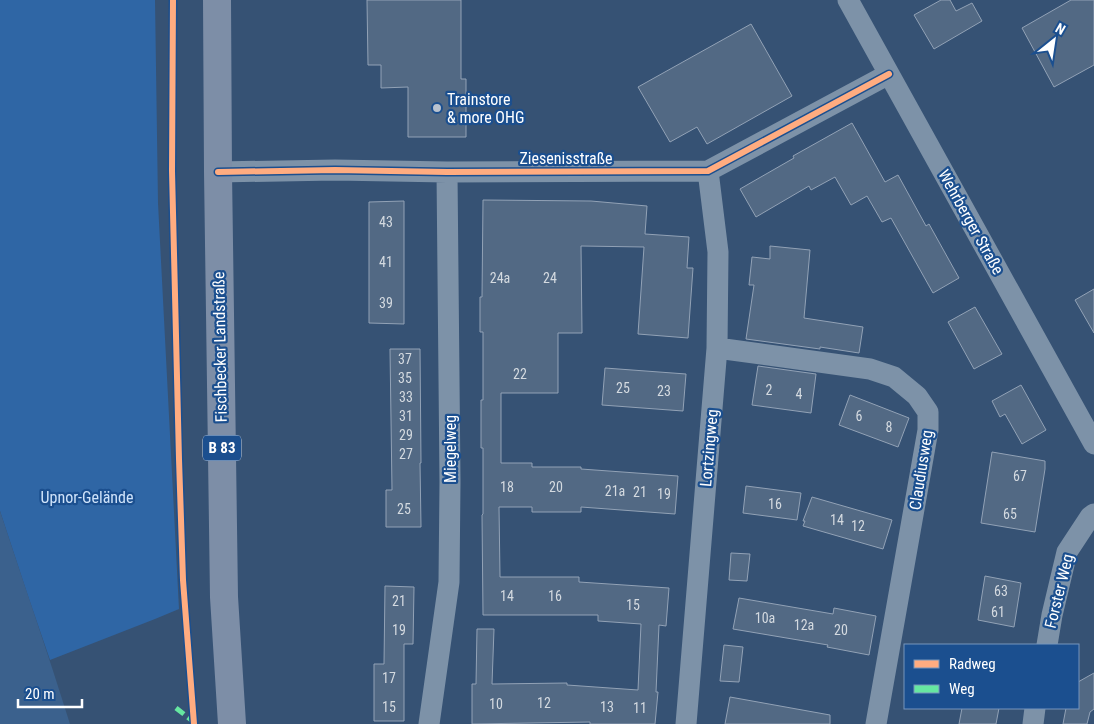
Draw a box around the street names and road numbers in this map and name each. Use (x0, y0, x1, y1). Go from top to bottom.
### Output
street label: Ziesenisstraße (519, 149, 613, 168)
street label: Wehrberger Straße (934, 166, 1008, 278)
street label: Fischbecker Landstraße (209, 271, 231, 423)
street label: Lortzingweg (696, 408, 722, 488)
street label: Miegelweg (441, 415, 460, 483)
street label: Claudiusweg (905, 429, 937, 511)
road number: B 83 (203, 436, 241, 460)
street label: Forster Weg (1041, 552, 1077, 630)

